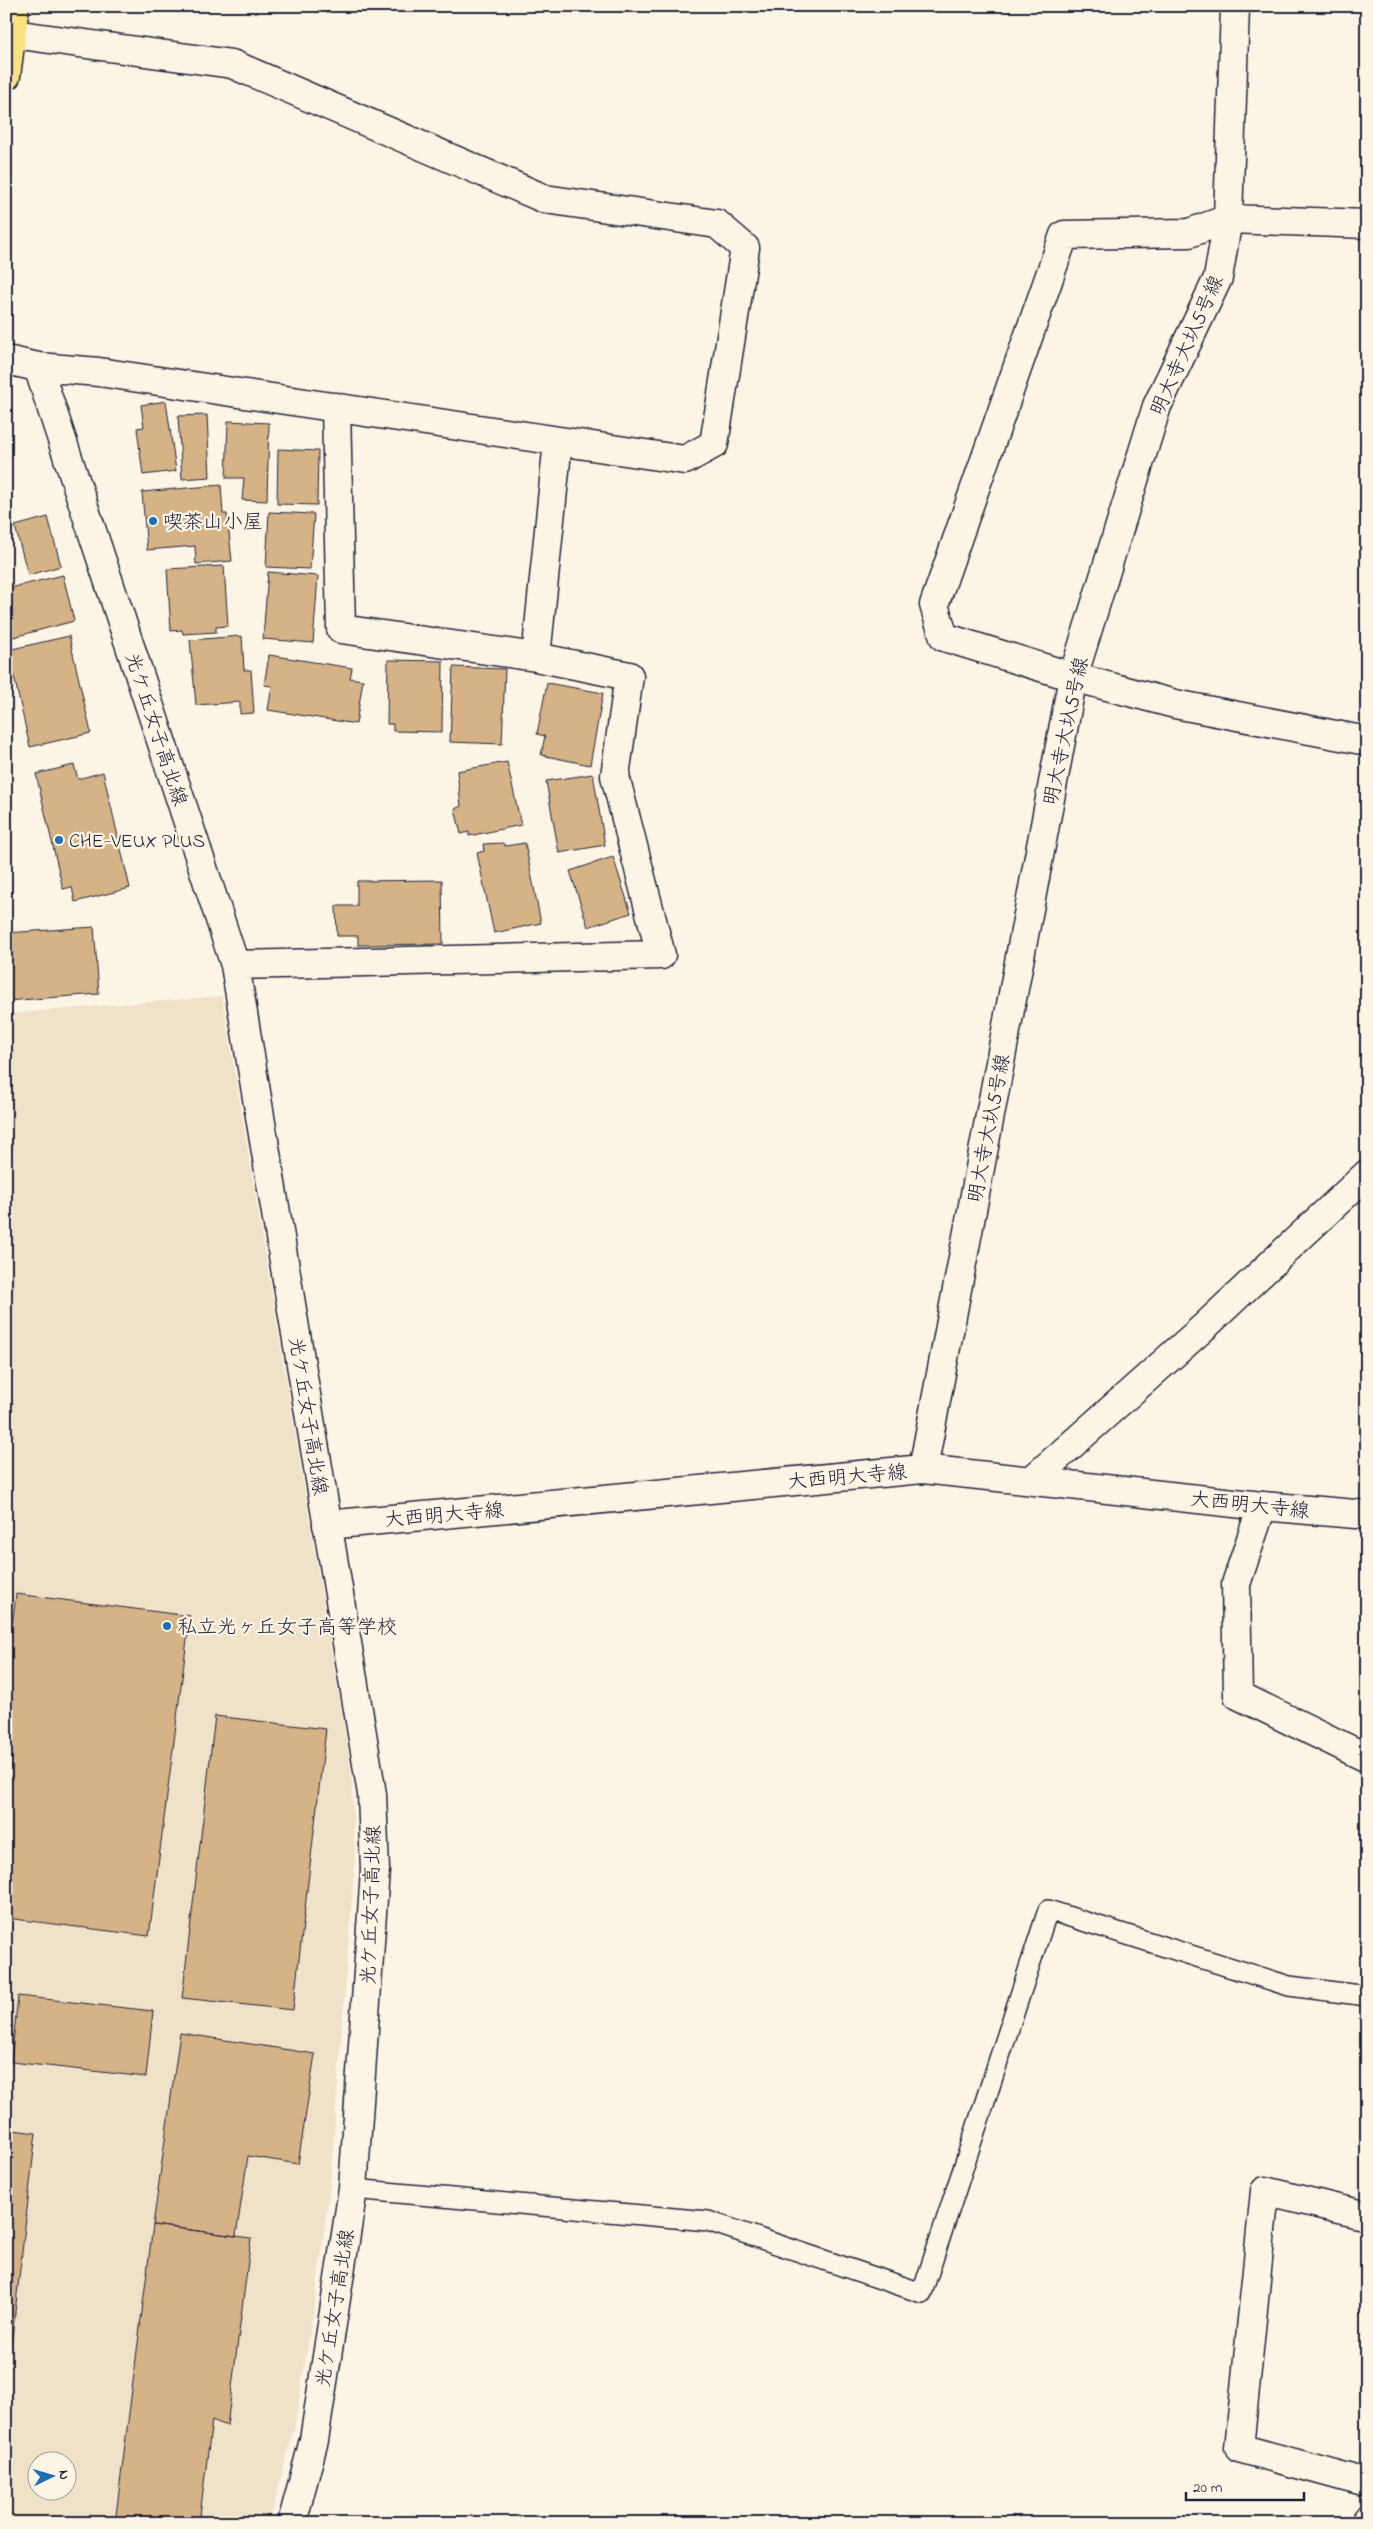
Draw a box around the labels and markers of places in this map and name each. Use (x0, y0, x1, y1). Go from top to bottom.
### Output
place label: 喫茶山小屋 (163, 509, 263, 538)
marker: 喫茶山小屋 (147, 515, 159, 527)
place label: CHE-VEUX PLUS (69, 828, 205, 857)
marker: CHE-VEUX PLUS (53, 834, 65, 846)
place label: 私立光ヶ丘女子高等学校 (177, 1614, 397, 1643)
marker: 私立光ヶ丘女子高等学校 (161, 1620, 173, 1632)

